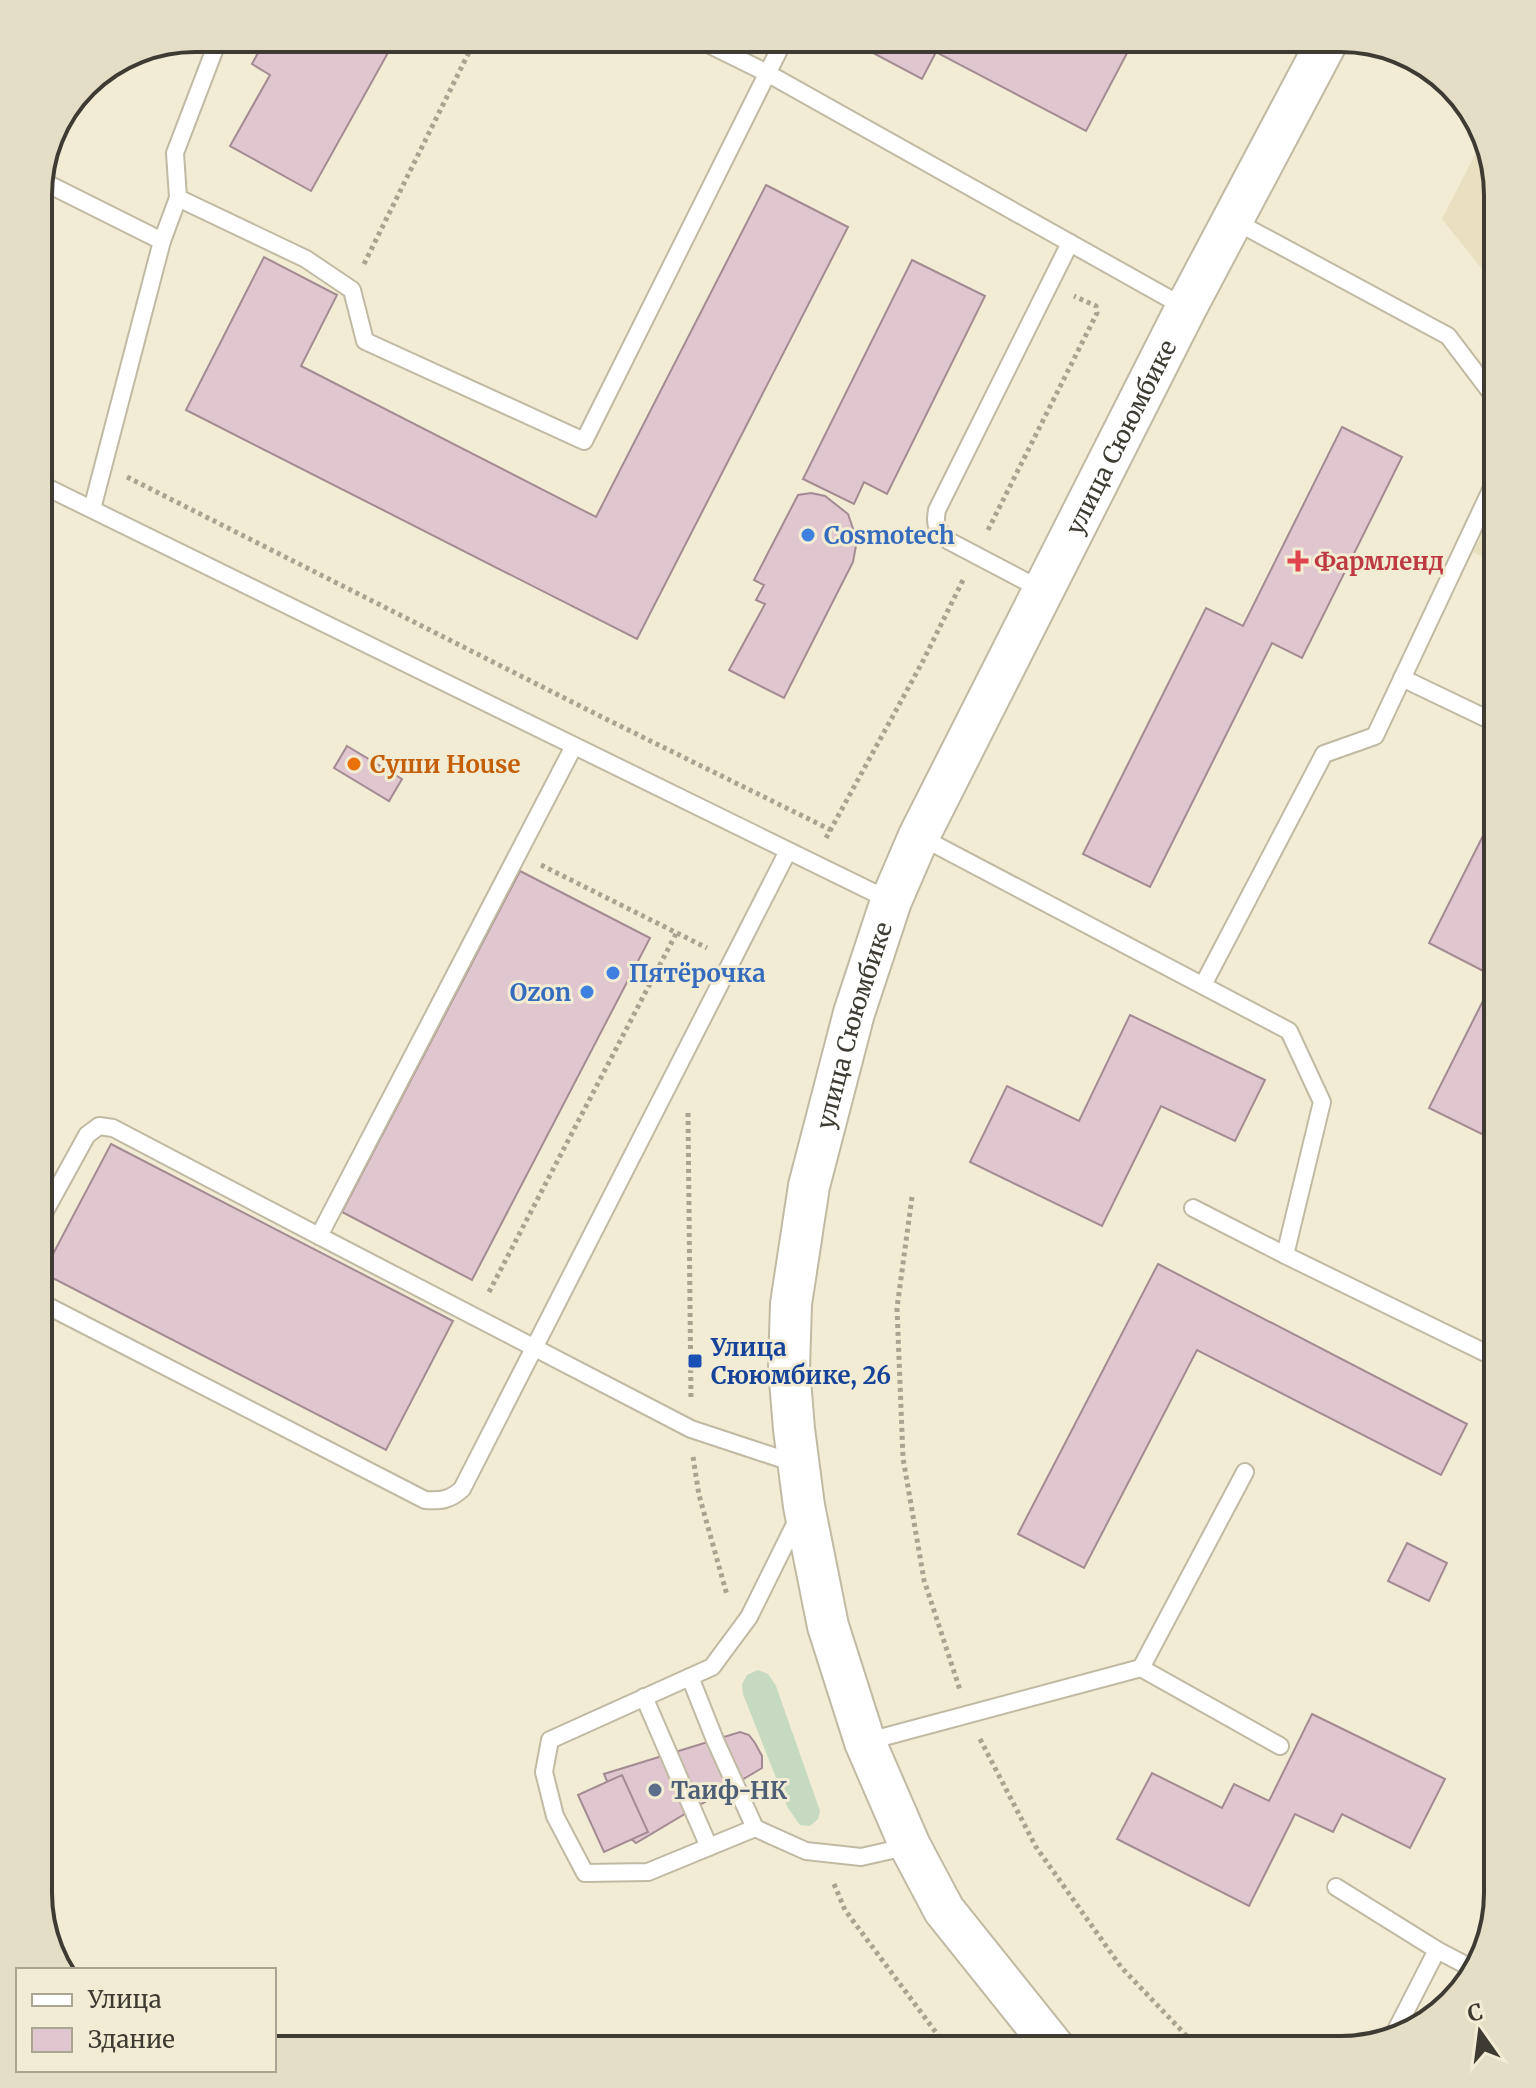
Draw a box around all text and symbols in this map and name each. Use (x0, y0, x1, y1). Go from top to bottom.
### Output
street label: улица Сююмбике (1059, 334, 1183, 540)
place label: Cosmotech (824, 520, 955, 551)
marker: Cosmotech (799, 526, 817, 544)
place label: Фармленд (1314, 546, 1444, 577)
marker: Фармленд (1289, 552, 1307, 570)
place label: Суши House (370, 749, 520, 780)
marker: Суши House (345, 755, 363, 773)
street label: улица Сююмбике (809, 918, 899, 1132)
place label: Пятёрочка (629, 958, 766, 989)
marker: Пятёрочка (604, 964, 622, 982)
place label: Ozon (510, 977, 571, 1008)
marker: Ozon (578, 983, 596, 1001)
place label: Улица Сююмбике, 26 (710, 1332, 891, 1391)
marker: Улица Сююмбике, 26 (686, 1352, 704, 1370)
place label: Таиф-НК (671, 1775, 788, 1806)
marker: Таиф-НК (646, 1781, 664, 1799)
legend (16, 1968, 276, 2072)
text: Улица (87, 1984, 162, 2015)
north arrow (1440, 1992, 1520, 2072)
text: С (1465, 1997, 1486, 2028)
text: Здание (88, 2024, 175, 2055)

